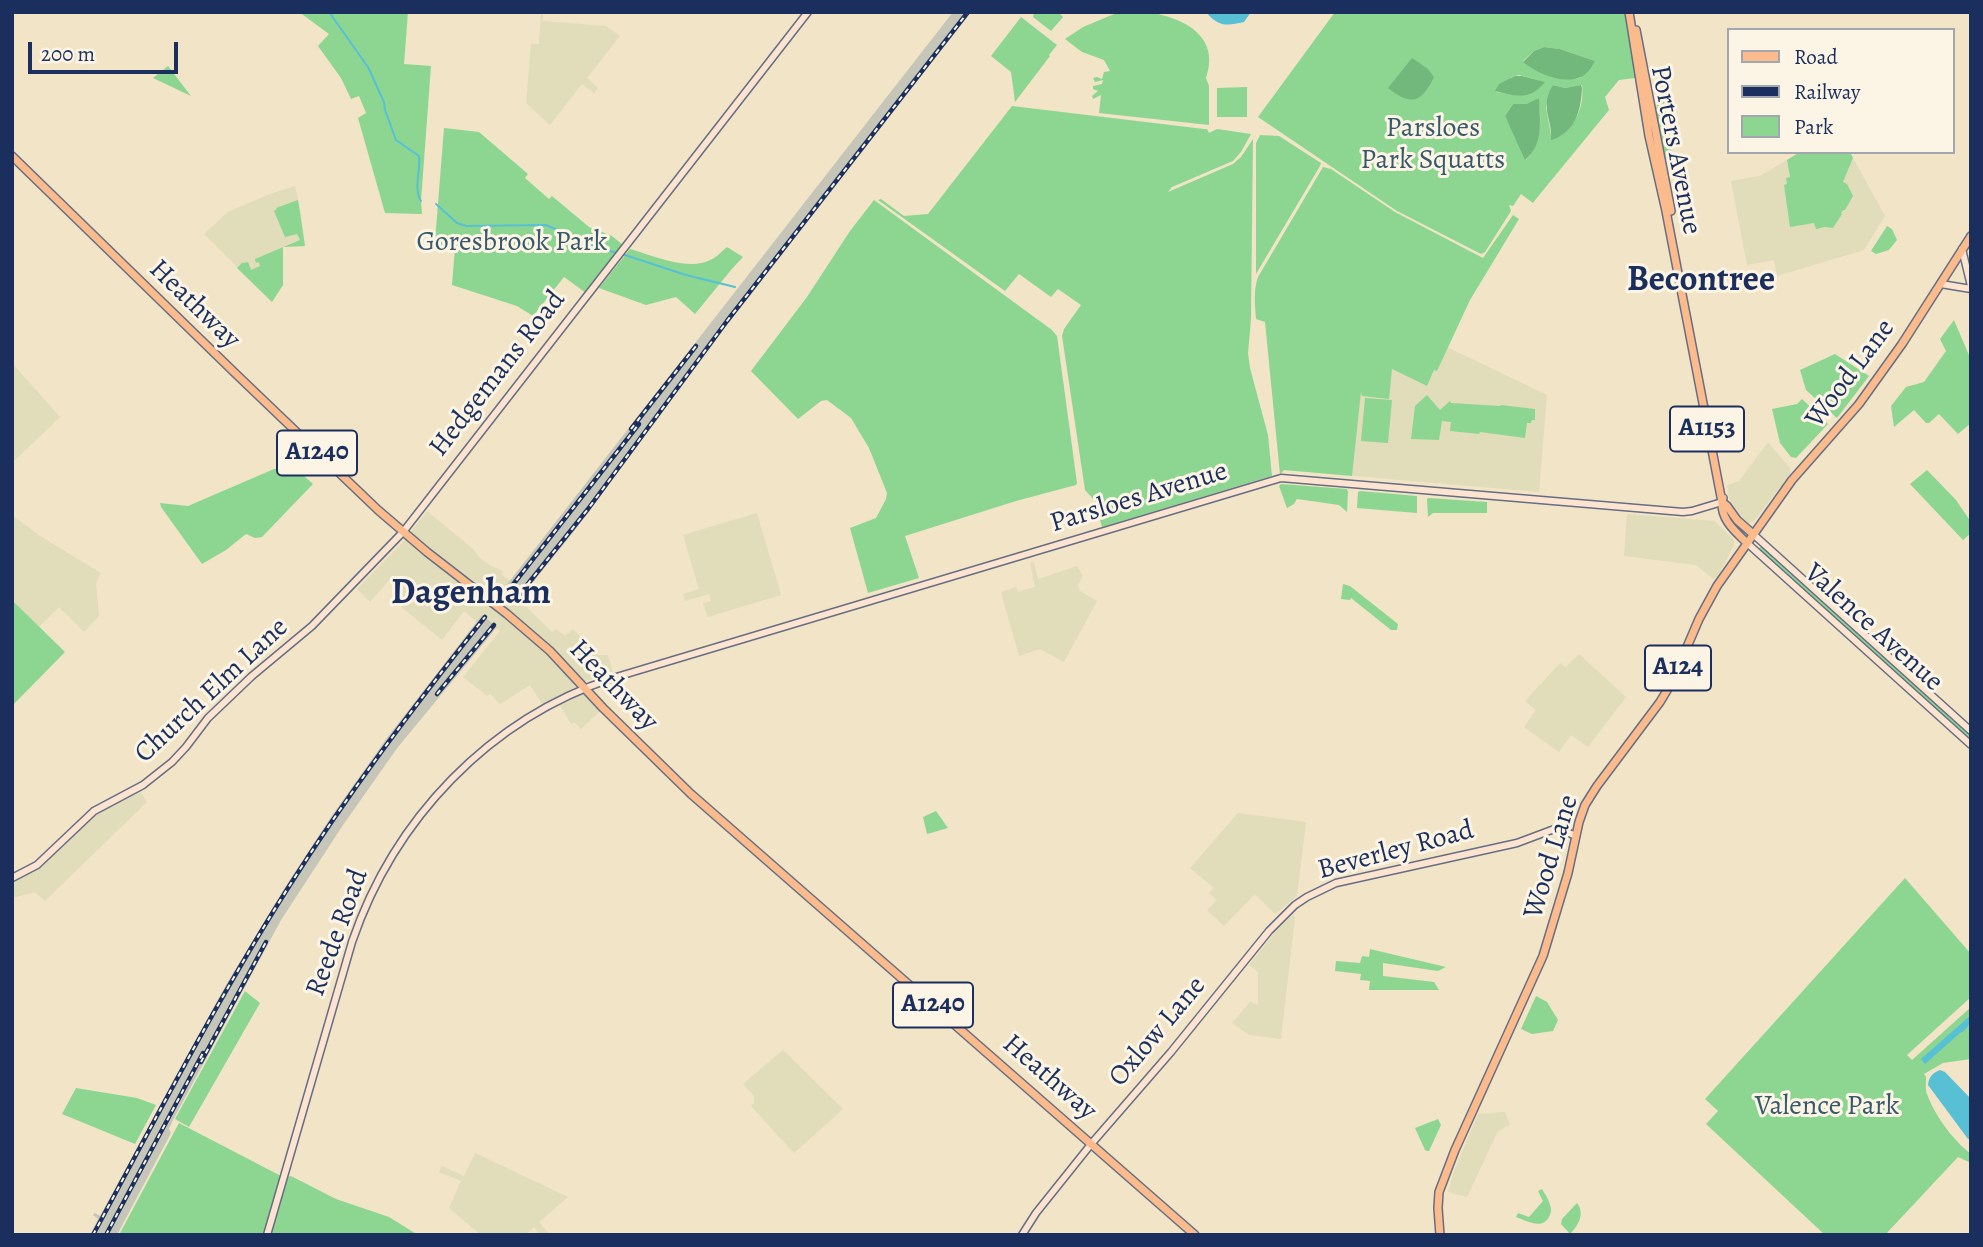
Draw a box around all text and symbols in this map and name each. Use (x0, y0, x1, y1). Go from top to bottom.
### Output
scale bar (32, 28, 182, 72)
legend (1728, 28, 1955, 154)
text: 200 m (41, 40, 95, 68)
text: Road (1794, 43, 1838, 71)
street label: Porters Avenue (1642, 63, 1708, 237)
text: Railway (1794, 78, 1860, 106)
park label: Parsloes Park Squatts (1361, 112, 1505, 178)
text: Park (1794, 113, 1833, 141)
park label: Goresbrook Park (417, 226, 607, 260)
street label: Heathway (141, 253, 247, 357)
district label: Becontree (1627, 260, 1775, 302)
street label: Hedgemans Road (423, 284, 573, 464)
street label: Wood Lane (1799, 313, 1903, 435)
road number: A1153 (1670, 406, 1744, 452)
road number: A1240 (277, 430, 357, 475)
street label: Parsloes Avenue (1046, 455, 1232, 541)
street label: Valence Avenue (1797, 557, 1949, 699)
district label: Dagenham (391, 573, 551, 615)
street label: Church Elm Lane (128, 611, 296, 771)
street label: Heathway (561, 633, 665, 739)
road number: A124 (1645, 646, 1711, 690)
street label: Wood Lane (1517, 791, 1587, 923)
street label: Beverley Road (1314, 814, 1478, 888)
street label: Reede Road (300, 865, 376, 1001)
street label: Oxlow Lane (1102, 970, 1214, 1094)
road number: A1240 (893, 982, 973, 1028)
street label: Heathway (995, 1028, 1103, 1128)
park label: Valence Park (1755, 1090, 1899, 1124)

